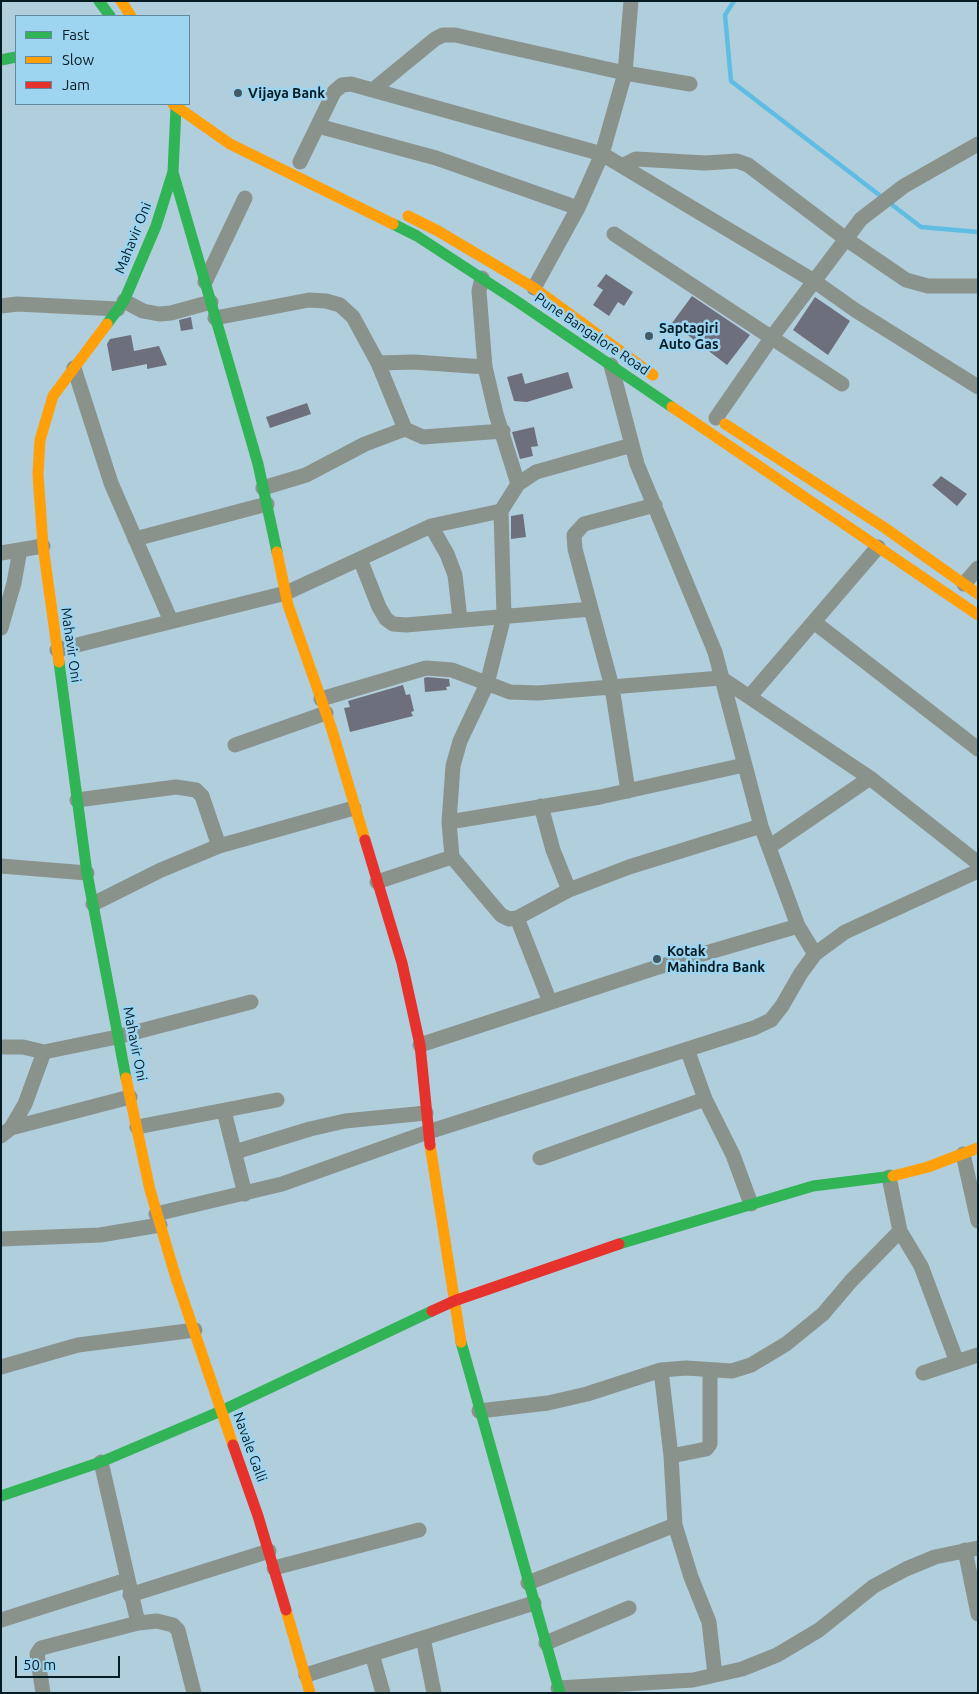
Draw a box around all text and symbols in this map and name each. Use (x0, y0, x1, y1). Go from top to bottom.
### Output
legend (15, 15, 190, 105)
text: Fast (62, 26, 89, 43)
text: Slow (62, 51, 94, 68)
text: Jam (62, 76, 90, 93)
place label: Vijaya Bank (248, 85, 325, 101)
marker: Vijaya Bank (232, 87, 244, 99)
street label: Mahavir Oni (111, 200, 155, 276)
street label: Pune Bangalore Road (531, 289, 653, 379)
place label: Saptagiri Auto Gas (659, 320, 718, 352)
marker: Saptagiri Auto Gas (643, 330, 655, 342)
street label: Mahavir Oni (57, 606, 85, 684)
place label: Kotak Mahindra Bank (667, 943, 765, 976)
marker: Kotak Mahindra Bank (651, 953, 663, 965)
street label: Mahavir Oni (120, 1005, 150, 1083)
street label: Navale Galli (230, 1410, 270, 1484)
scale bar (18, 1646, 122, 1678)
text: 50 m (23, 1656, 56, 1673)

